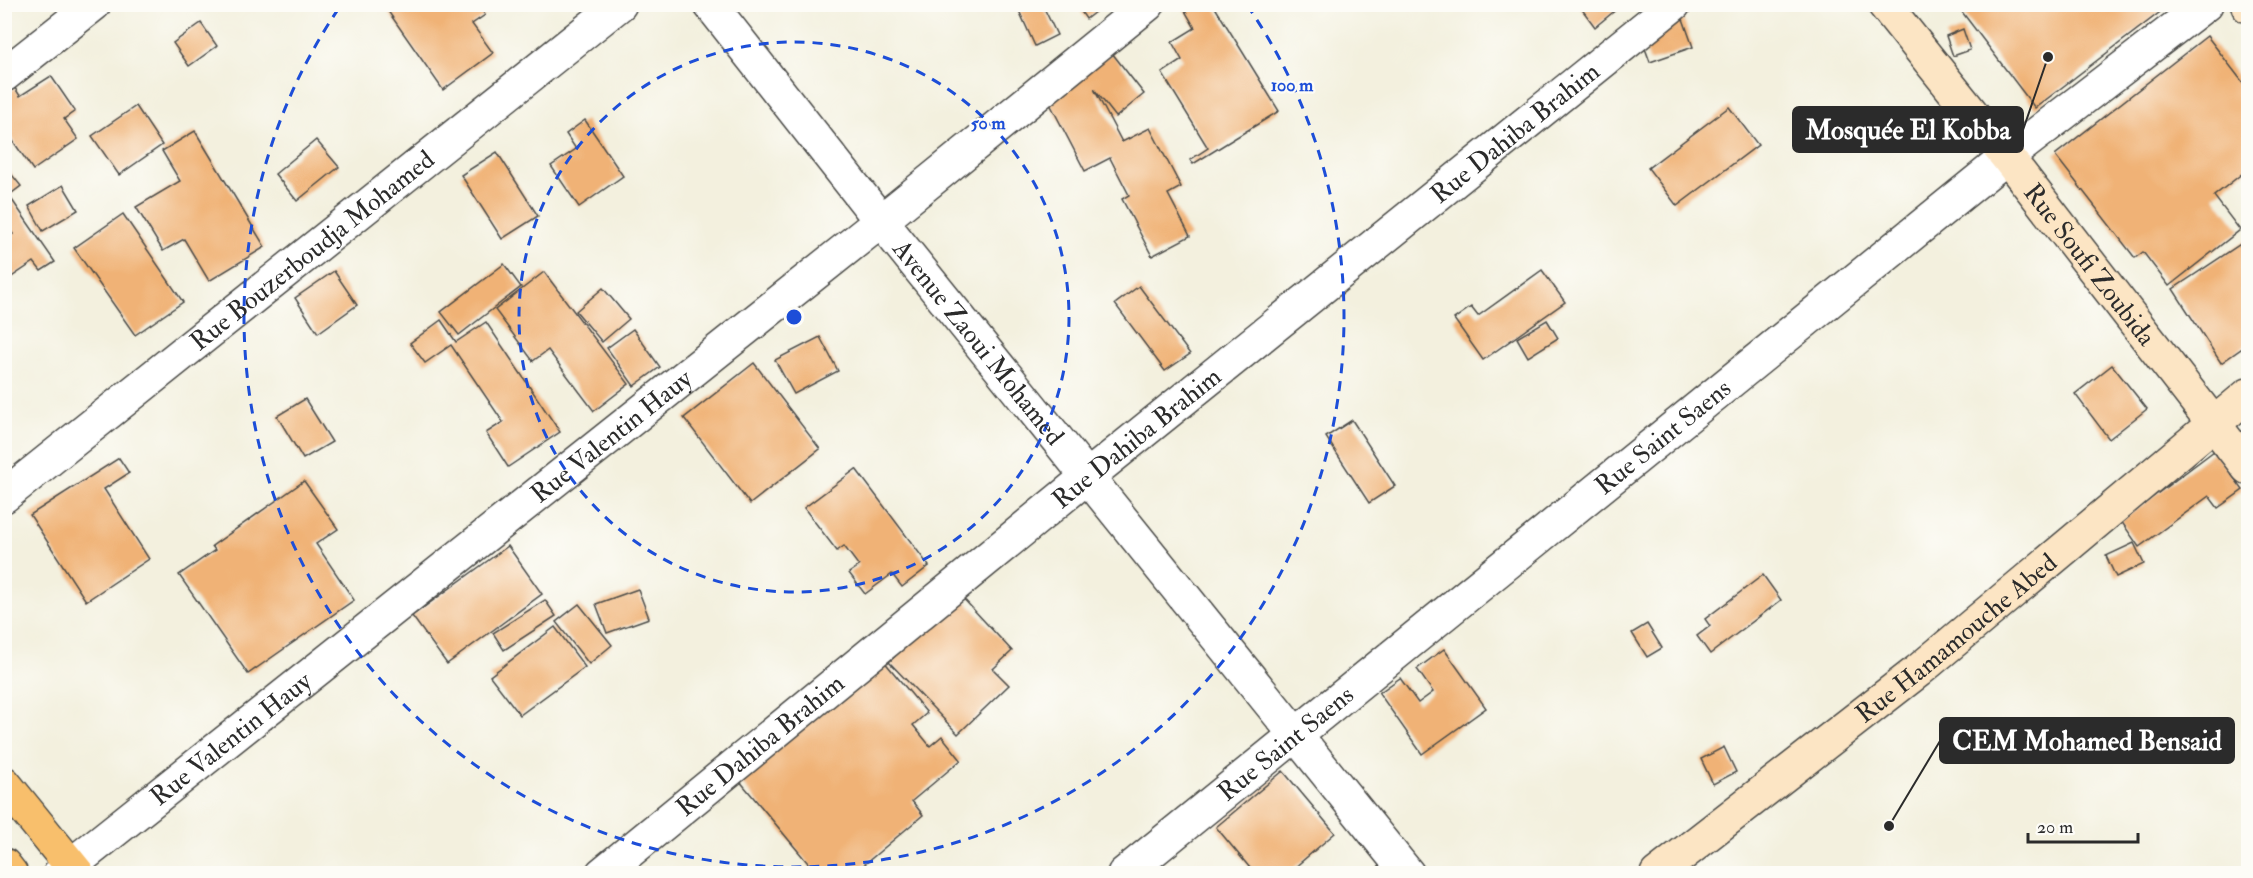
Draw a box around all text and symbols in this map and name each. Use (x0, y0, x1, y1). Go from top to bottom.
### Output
street label: Rue Dahiba Brahim (1424, 56, 1606, 211)
text: 100 m (1271, 74, 1314, 97)
callout: Mosquée El Kobba (1793, 107, 2023, 152)
text: 50 m (971, 112, 1006, 135)
text: Mosquée El Kobba (1804, 114, 2012, 148)
street label: Rue Bouzerboudja Mohamed (184, 144, 441, 358)
street label: Rue Soufi Zoubida (2016, 177, 2162, 353)
street label: Avenue Zaoui Mohamed (885, 233, 1071, 452)
centre of rings (784, 307, 804, 327)
street label: Rue Dahiba Brahim (1046, 361, 1228, 516)
street label: Rue Valentin Hauy (525, 362, 699, 510)
street label: Rue Saint Saens (1589, 373, 1738, 502)
street label: Rue Hamamouche Abed (1850, 547, 2064, 730)
street label: Rue Valentin Hauy (144, 665, 319, 813)
street label: Rue Dahiba Brahim (670, 667, 851, 824)
street label: Rue Saint Saens (1212, 679, 1361, 808)
callout: CEM Mohamed Bensaid (1940, 718, 2234, 763)
text: CEM Mohamed Bensaid (1952, 725, 2222, 758)
scale bar (2028, 806, 2138, 844)
text: 20 m (2037, 816, 2073, 839)

